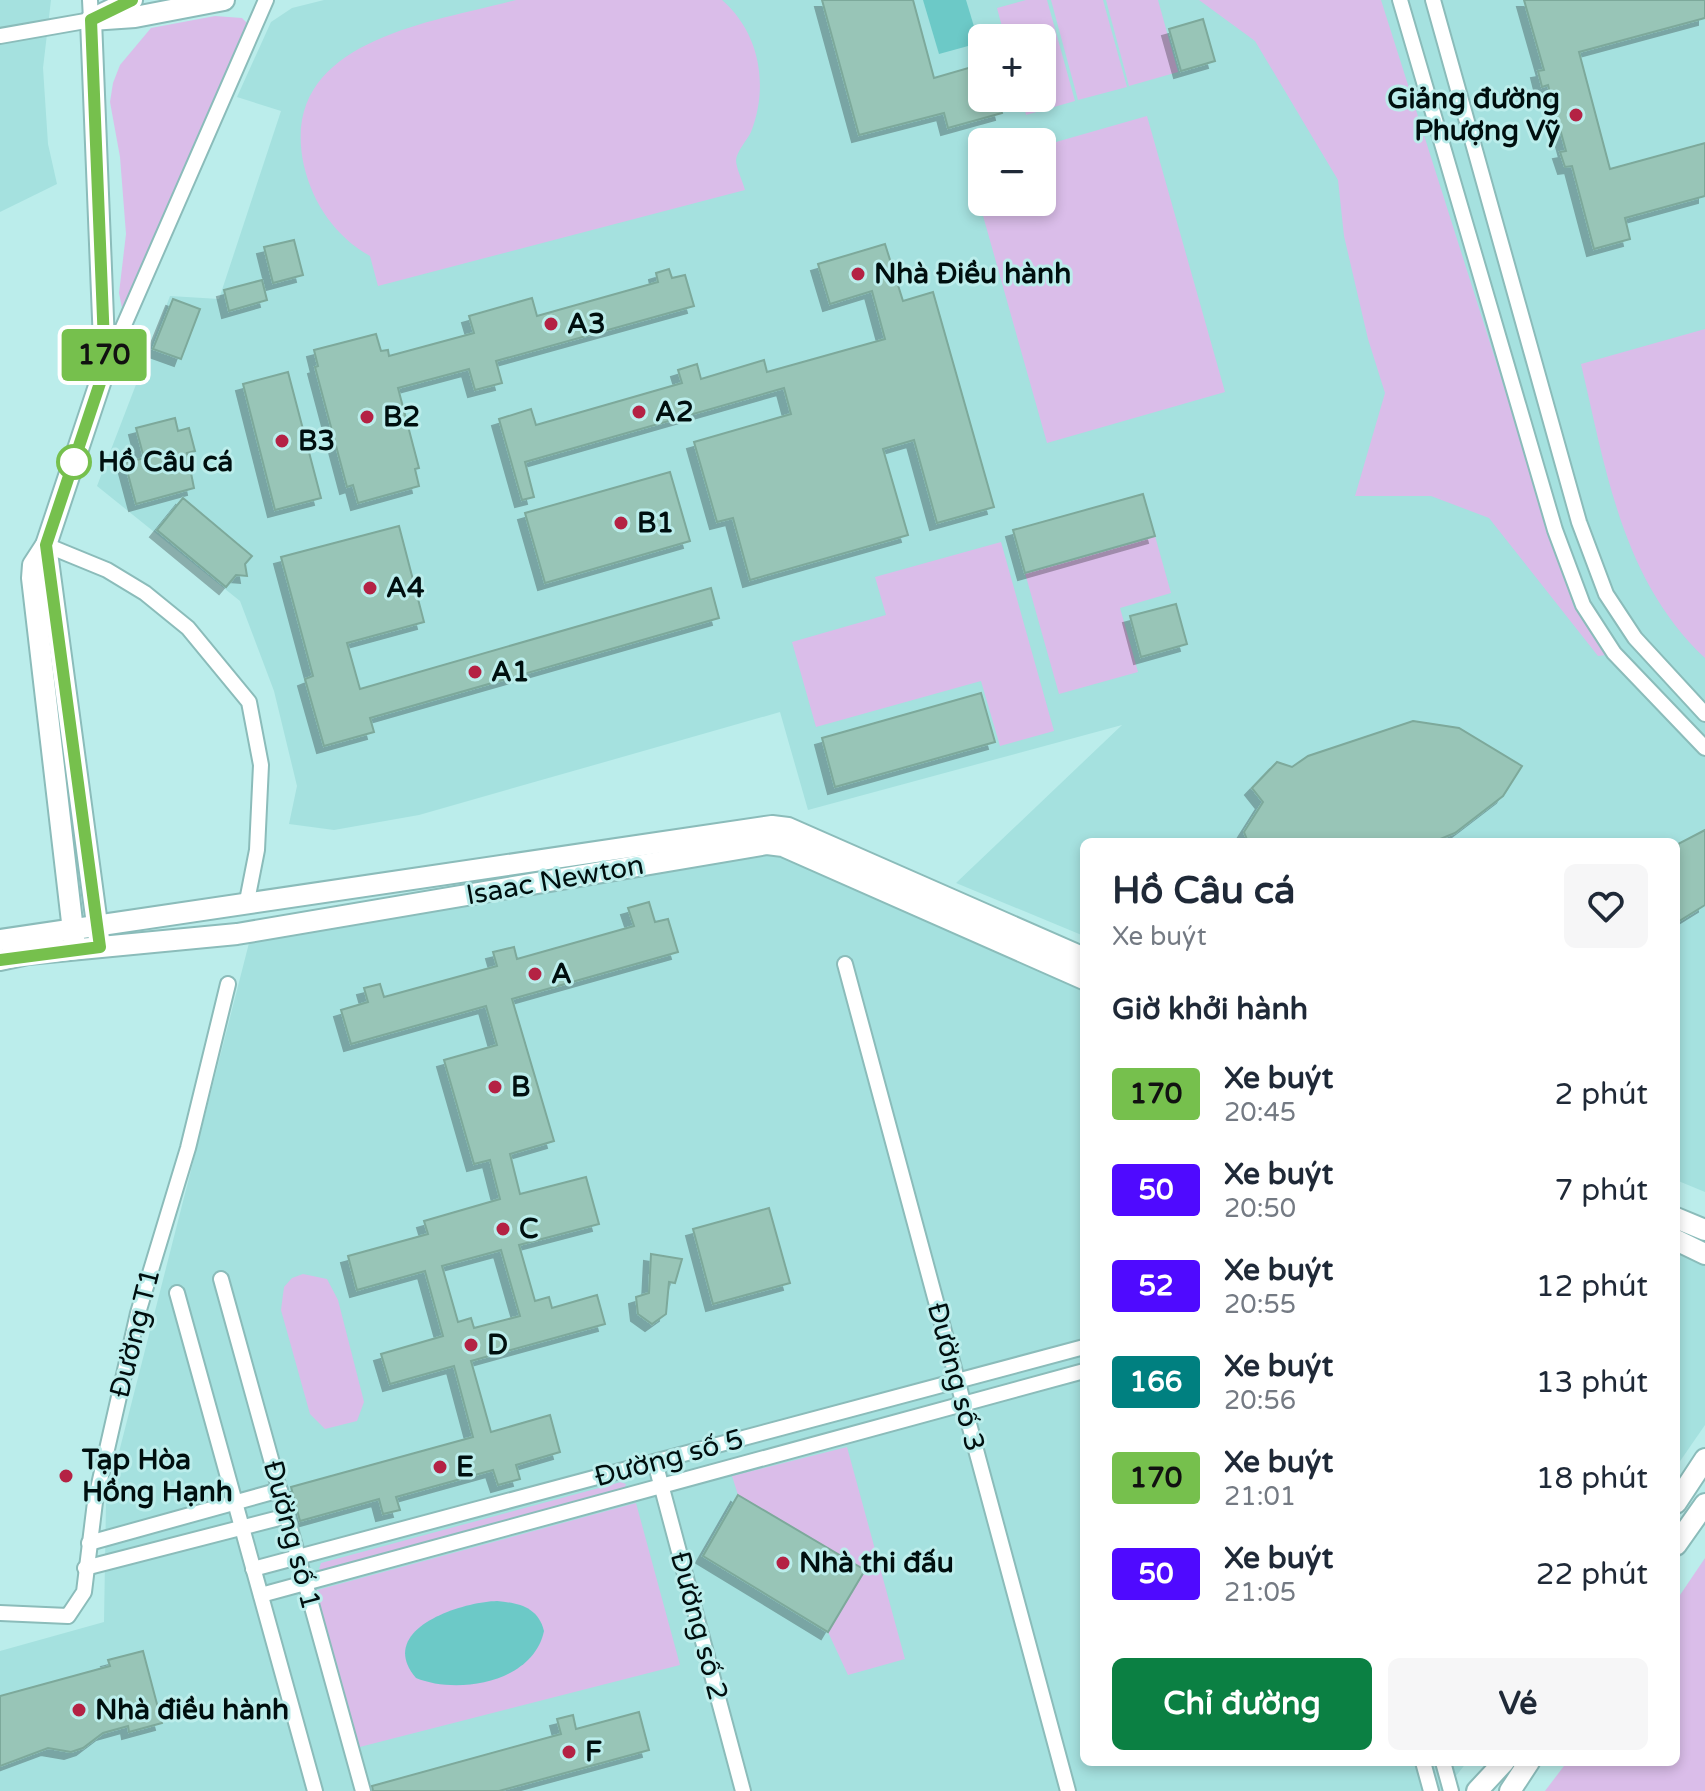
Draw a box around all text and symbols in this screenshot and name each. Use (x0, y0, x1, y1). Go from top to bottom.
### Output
map controls (968, 24, 1056, 216)
button: + (968, 24, 1056, 112)
place label: Giảng đường Phượng Vỹ (1387, 82, 1560, 148)
marker: Giảng đường Phượng Vỹ (1567, 106, 1585, 124)
button: − (968, 128, 1056, 216)
place label: Nhà Điều hành (874, 257, 1071, 291)
marker: Nhà Điều hành (849, 265, 867, 283)
place label: A3 (567, 307, 605, 341)
marker: A3 (542, 315, 560, 333)
line badge: 170 (58, 329, 150, 381)
text: 170 (78, 338, 130, 372)
place label: A2 (655, 395, 693, 429)
place label: B2 (383, 400, 420, 434)
marker: A2 (630, 403, 648, 421)
marker: B2 (358, 408, 376, 426)
place label: B3 (298, 424, 335, 458)
marker: B3 (273, 432, 291, 450)
marker: Hồ Câu cá (57, 445, 91, 479)
place label: Hồ Câu cá (98, 445, 233, 479)
place label: B1 (637, 506, 674, 540)
marker: B1 (612, 514, 630, 532)
place label: A4 (386, 571, 425, 605)
marker: A4 (361, 579, 379, 597)
place label: A1 (491, 655, 529, 689)
marker: A1 (466, 663, 484, 681)
street label: Isaac Newton (463, 848, 647, 912)
button: heart (1564, 864, 1648, 948)
text: Hồ Câu cá (1112, 868, 1295, 914)
text: Xe buýt (1112, 921, 1207, 952)
place label: A (551, 957, 572, 991)
marker: A (526, 965, 544, 983)
text: Giờ khởi hành (1112, 991, 1308, 1028)
text: Xe buýt (1224, 1060, 1333, 1097)
place label: B (511, 1070, 530, 1104)
text: 2 phút (1555, 1076, 1648, 1113)
text: 170 (1130, 1077, 1182, 1111)
marker: B (486, 1078, 504, 1096)
text: 20:45 (1224, 1097, 1296, 1128)
text: Xe buýt (1224, 1156, 1333, 1193)
text: 7 phút (1555, 1172, 1648, 1209)
text: 50 (1138, 1173, 1174, 1207)
text: 20:50 (1224, 1193, 1296, 1224)
place label: C (519, 1212, 538, 1246)
marker: C (494, 1220, 512, 1238)
text: Xe buýt (1224, 1252, 1333, 1289)
street label: Đường T1 (103, 1265, 167, 1401)
text: 12 phút (1536, 1268, 1648, 1305)
text: 52 (1138, 1269, 1174, 1303)
text: 20:55 (1224, 1289, 1296, 1320)
street label: Đường số 3 (920, 1299, 992, 1455)
place label: D (487, 1328, 508, 1362)
marker: D (462, 1336, 480, 1354)
text: Xe buýt (1224, 1348, 1333, 1385)
text: 13 phút (1536, 1364, 1648, 1401)
text: 166 (1130, 1365, 1182, 1399)
text: 20:56 (1224, 1385, 1296, 1416)
street label: Đường số 5 (591, 1422, 747, 1494)
place label: Tạp Hòa Hồng Hạnh (81, 1443, 233, 1509)
text: Xe buýt (1224, 1444, 1333, 1481)
place label: E (456, 1450, 474, 1484)
street label: Đường số 1 (256, 1457, 328, 1613)
marker: E (431, 1458, 449, 1476)
text: 18 phút (1536, 1460, 1648, 1497)
text: 170 (1130, 1461, 1182, 1495)
marker: Tạp Hòa Hồng Hạnh (57, 1467, 75, 1485)
text: 21:01 (1224, 1481, 1296, 1512)
text: Xe buýt (1224, 1540, 1333, 1577)
place label: Nhà thi đấu (799, 1546, 954, 1580)
street label: Đường số 2 (663, 1548, 735, 1704)
marker: Nhà thi đấu (774, 1554, 792, 1572)
text: 22 phút (1536, 1556, 1648, 1593)
text: 50 (1138, 1557, 1174, 1591)
text: 21:05 (1224, 1577, 1296, 1608)
button: Chỉ đường (1112, 1658, 1372, 1750)
button: Vé (1388, 1658, 1648, 1750)
place label: Nhà điều hành (95, 1693, 289, 1727)
marker: Nhà điều hành (70, 1701, 88, 1719)
place label: F (585, 1735, 602, 1769)
marker: F (560, 1743, 578, 1761)

